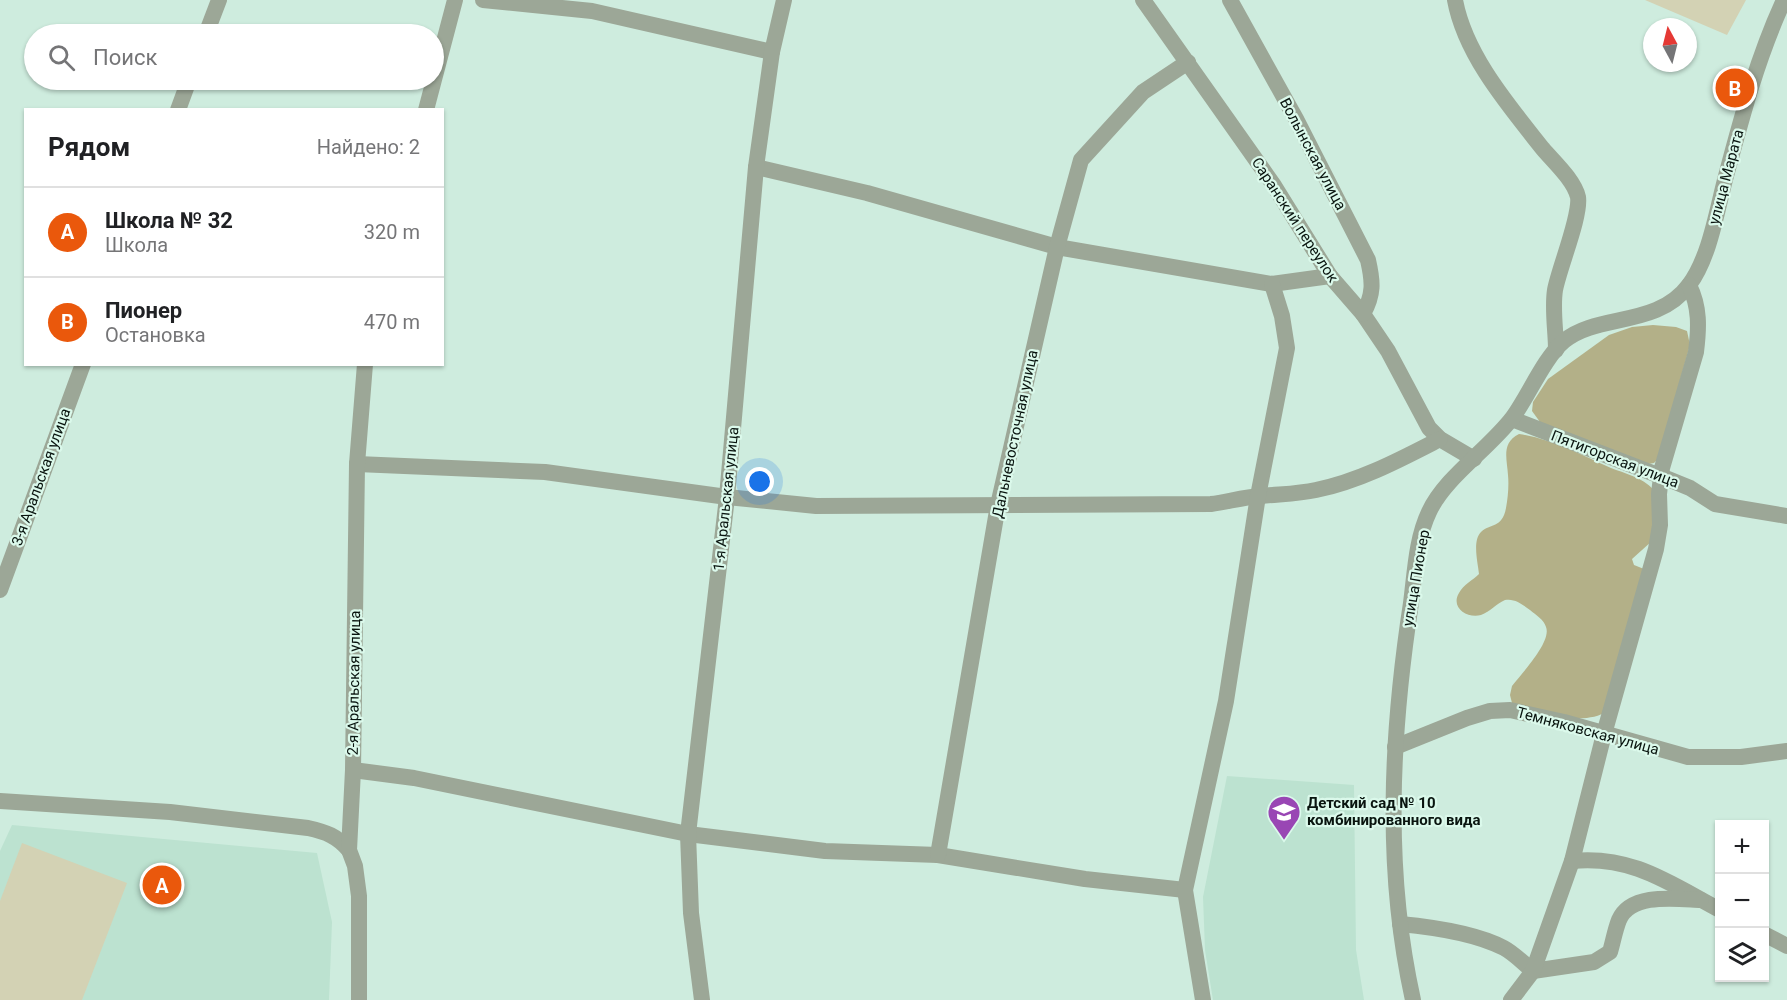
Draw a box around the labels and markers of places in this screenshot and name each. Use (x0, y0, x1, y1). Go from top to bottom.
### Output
pin: B (1716, 66, 1754, 110)
school or university icon: Детский сад № 10 комбинированного вида (1266, 794, 1302, 841)
place label: Детский сад № 10 комбинированного вида (1307, 794, 1481, 829)
pin: A (142, 862, 182, 908)

